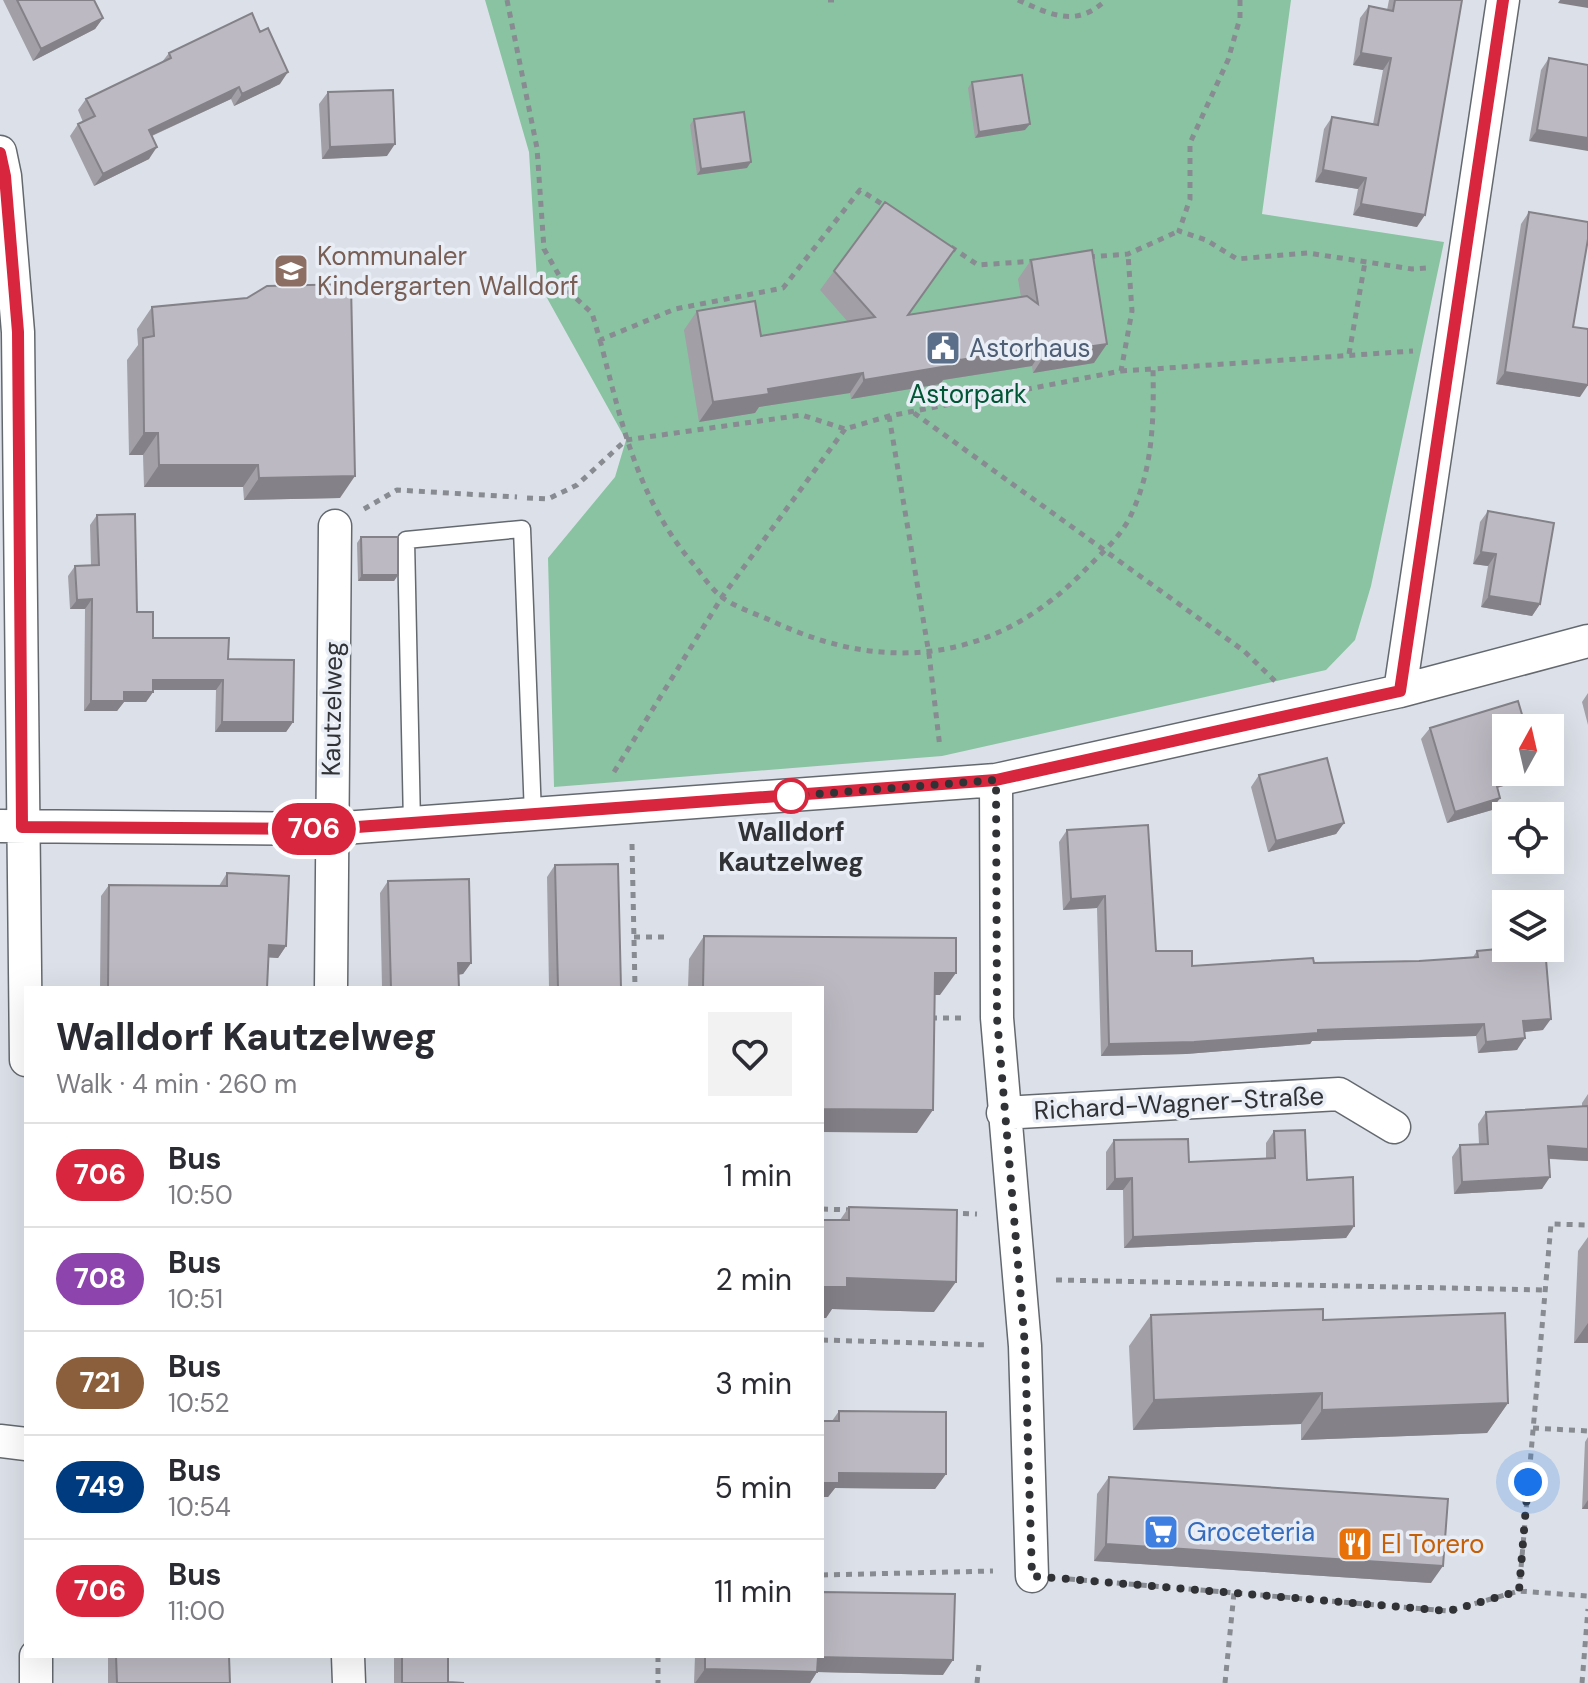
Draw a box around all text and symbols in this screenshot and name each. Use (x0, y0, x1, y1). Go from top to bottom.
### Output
place label: Kommunaler Kindergarten Walldorf (317, 239, 578, 303)
school or university icon: Kommunaler Kindergarten Walldorf (272, 252, 310, 290)
public building icon: Astorhaus (924, 329, 962, 367)
place label: Astorhaus (969, 331, 1091, 365)
park label: Astorpark (909, 377, 1027, 411)
street label: Kautzelweg (314, 641, 350, 777)
north arrow (1492, 714, 1564, 786)
map controls (1492, 714, 1564, 962)
marker: Walldorf Kautzelweg (774, 779, 808, 813)
button: locate (1492, 802, 1564, 874)
line badge: 706 (268, 803, 360, 855)
text: 706 (288, 810, 340, 847)
place label: Walldorf Kautzelweg (718, 815, 864, 879)
button: layers (1492, 890, 1564, 962)
text: Walldorf Kautzelweg (56, 1012, 437, 1062)
button: heart (708, 1012, 792, 1096)
text: Walk · 4 min · 260 m (56, 1067, 297, 1101)
street label: Richard-Wagner-Straße (1033, 1078, 1325, 1128)
text: Bus (168, 1139, 222, 1178)
text: 706 (74, 1156, 126, 1193)
text: 1 min (724, 1156, 792, 1195)
text: 10:50 (168, 1178, 233, 1212)
text: Bus (168, 1243, 222, 1282)
text: 708 (74, 1260, 126, 1297)
text: 2 min (716, 1260, 792, 1299)
text: 10:51 (168, 1282, 223, 1316)
text: Bus (168, 1347, 222, 1386)
text: 721 (79, 1364, 121, 1401)
text: 3 min (715, 1364, 792, 1403)
text: 10:52 (168, 1386, 230, 1420)
text: Bus (168, 1451, 222, 1490)
your location (1508, 1462, 1548, 1502)
text: 749 (75, 1468, 125, 1505)
text: 5 min (715, 1468, 792, 1507)
text: 10:54 (168, 1490, 231, 1524)
supermarket icon: Groceteria (1142, 1513, 1180, 1551)
place label: Groceteria (1187, 1515, 1315, 1549)
restaurant icon: El Torero (1336, 1525, 1374, 1563)
place label: El Torero (1381, 1527, 1485, 1561)
text: Bus (168, 1555, 222, 1594)
text: 706 (74, 1572, 126, 1609)
text: 11 min (714, 1572, 792, 1611)
text: 11:00 (168, 1594, 225, 1628)

